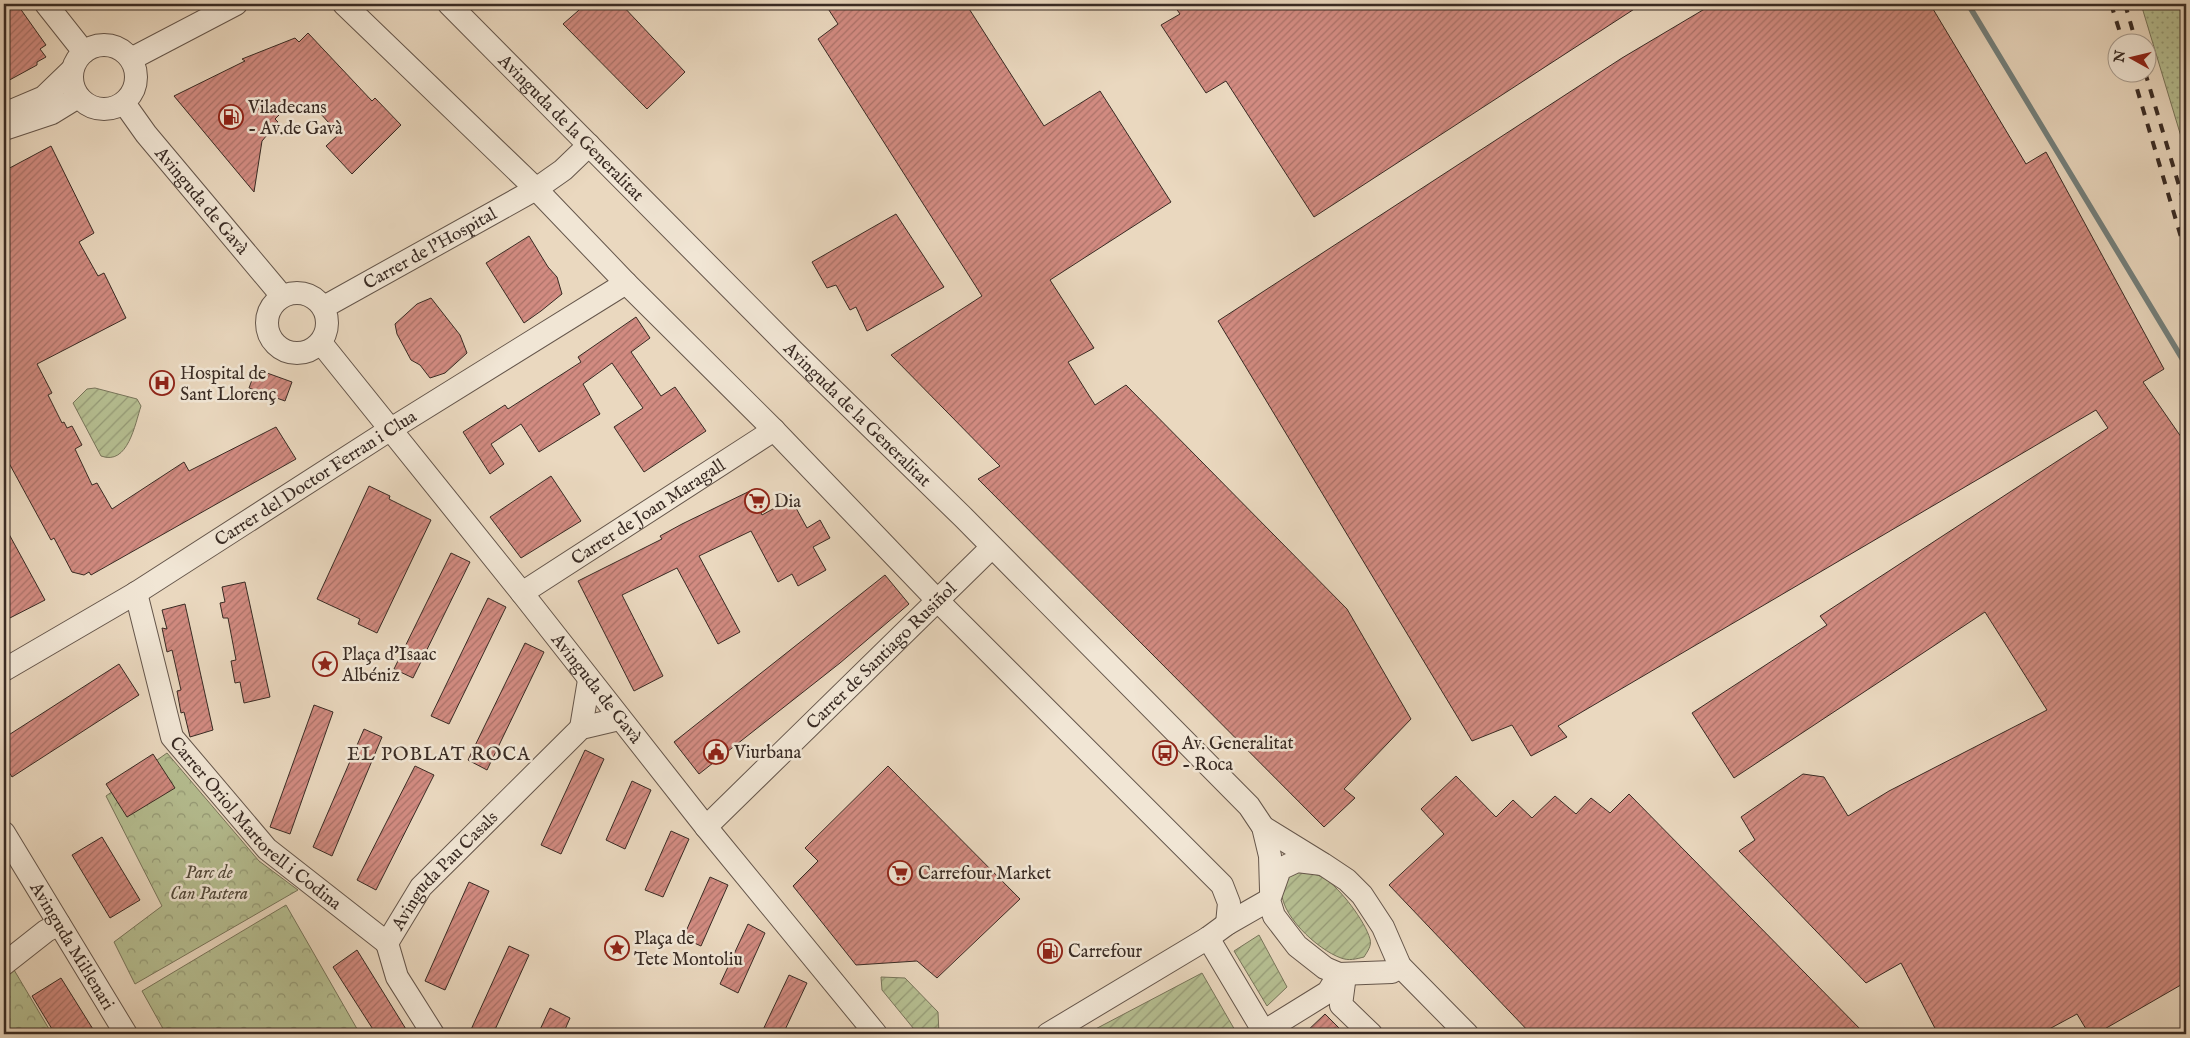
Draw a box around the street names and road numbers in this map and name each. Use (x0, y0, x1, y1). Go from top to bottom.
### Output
street label: Avinguda de la Generalitat (492, 50, 648, 207)
street label: Avinguda de Gavà (148, 142, 253, 260)
street label: Carrer de l'Hospital (360, 203, 501, 296)
street label: Avinguda de la Generalitat (777, 337, 935, 493)
street label: Carrer del Doctor Ferran i Clua (211, 406, 422, 552)
street label: Carrer de Joan Maragall (567, 455, 730, 571)
street label: Carrer de Santiago Rusiñol (802, 578, 962, 735)
street label: Avinguda de Gavà (545, 629, 646, 749)
street label: Carrer Oriol Martorell i Codina (164, 732, 346, 916)
street label: Avinguda Pau Casals (387, 807, 504, 936)
street label: Avinguda Mil·lenari (23, 878, 119, 1015)

